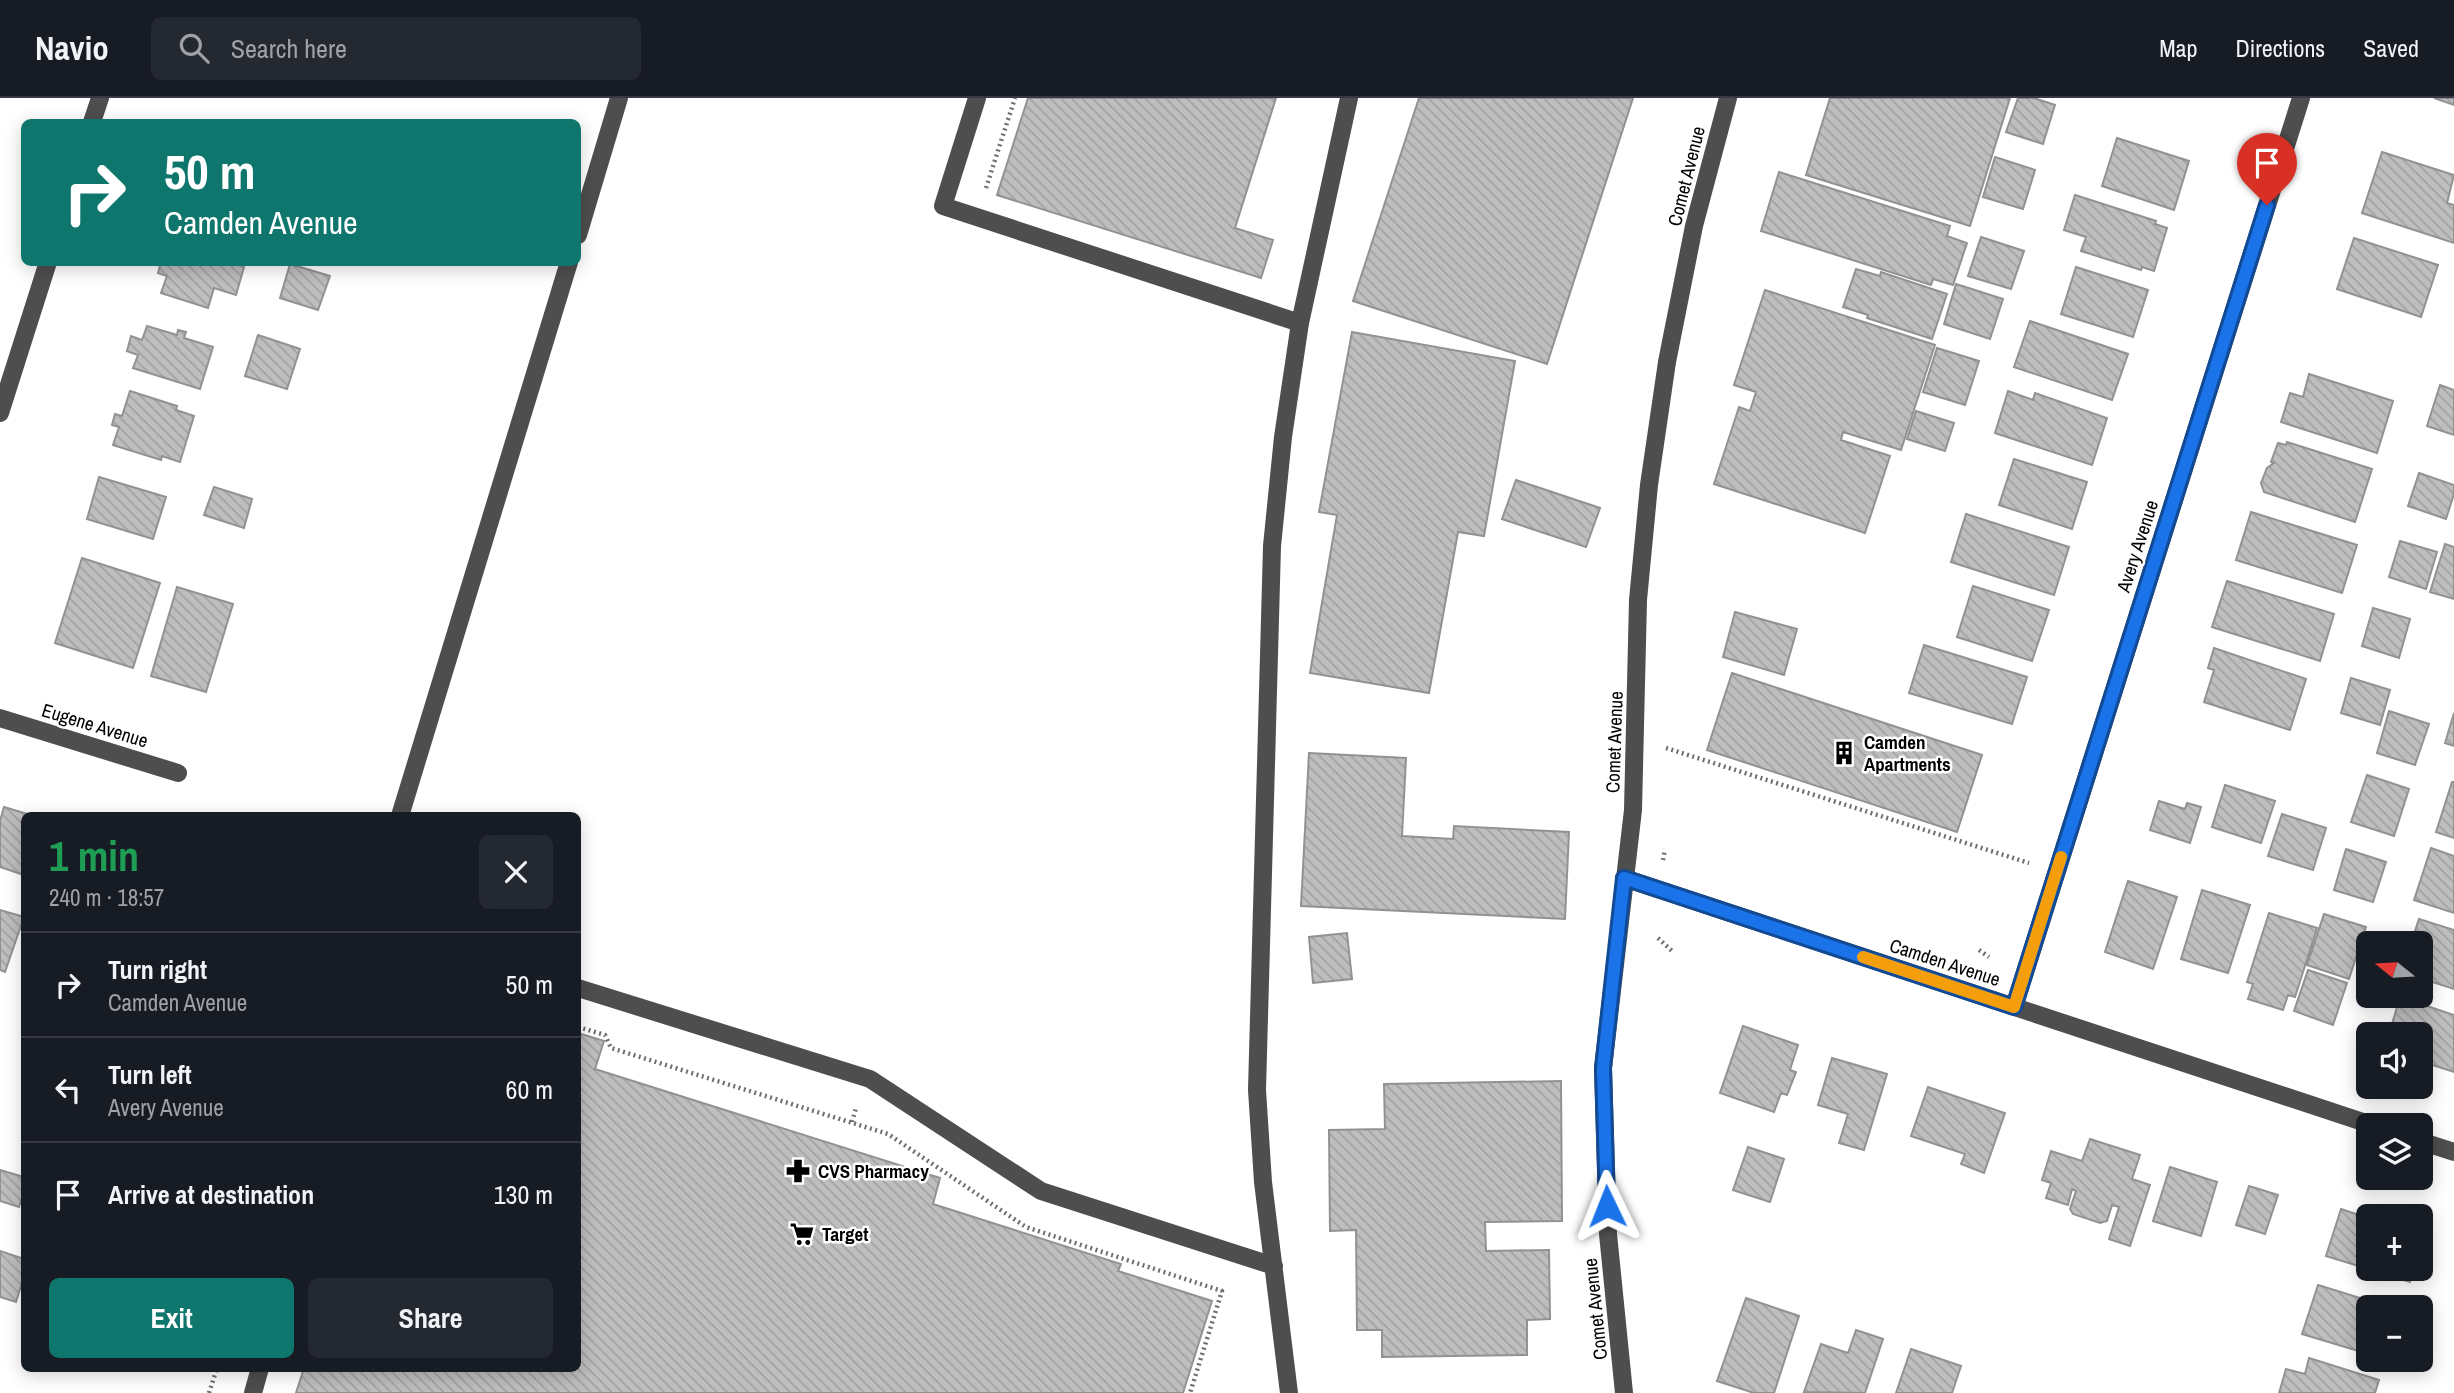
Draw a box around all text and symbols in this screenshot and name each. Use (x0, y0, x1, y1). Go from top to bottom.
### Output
search box (151, 17, 641, 80)
text: Navio (35, 26, 109, 70)
icon: search (175, 29, 213, 67)
text: Search here (231, 31, 347, 66)
text: Map (2159, 32, 2197, 64)
text: Directions (2235, 32, 2325, 64)
text: Saved (2363, 32, 2419, 64)
street label: Comet Avenue (1661, 123, 1711, 229)
pin (2237, 133, 2297, 205)
text: 50 m (164, 138, 256, 204)
icon: arrive (2248, 144, 2286, 182)
icon: right (49, 147, 140, 238)
text: Camden Avenue (164, 201, 358, 244)
street label: Avery Avenue (2110, 497, 2164, 596)
street label: Comet Avenue (1599, 691, 1629, 793)
street label: Eugene Avenue (39, 697, 151, 753)
place label: Camden Apartments (1864, 729, 1951, 777)
building icon: Camden Apartments (1830, 739, 1858, 767)
text: 1 min (49, 828, 139, 884)
button: close (479, 835, 553, 909)
text: 240 m · 18:57 (49, 882, 164, 913)
north arrow (2356, 931, 2432, 1008)
map controls (2356, 931, 2433, 1372)
street label: Camden Avenue (1886, 932, 2004, 992)
text: Turn right (108, 952, 207, 987)
icon: right (49, 966, 87, 1004)
text: 50 m (506, 967, 553, 1002)
text: Camden Avenue (108, 987, 247, 1018)
button: sound (2356, 1022, 2433, 1099)
text: Turn left (108, 1057, 192, 1092)
icon: left (49, 1071, 87, 1109)
text: 60 m (506, 1072, 553, 1107)
text: Avery Avenue (108, 1092, 224, 1123)
button: layers (2356, 1113, 2433, 1190)
pharmacy icon: CVS Pharmacy (784, 1157, 812, 1185)
place label: CVS Pharmacy (818, 1158, 929, 1184)
position arrow (1570, 1169, 1644, 1243)
icon: arrive (49, 1176, 87, 1214)
text: Arrive at destination (108, 1177, 314, 1212)
text: 130 m (494, 1177, 553, 1212)
button: + (2356, 1204, 2433, 1281)
supermarket icon: Target (788, 1220, 816, 1248)
place label: Target (822, 1221, 868, 1247)
street label: Comet Avenue (1577, 1257, 1613, 1361)
button: Exit (49, 1278, 294, 1358)
button: Share (308, 1278, 553, 1358)
button: − (2356, 1295, 2433, 1372)

